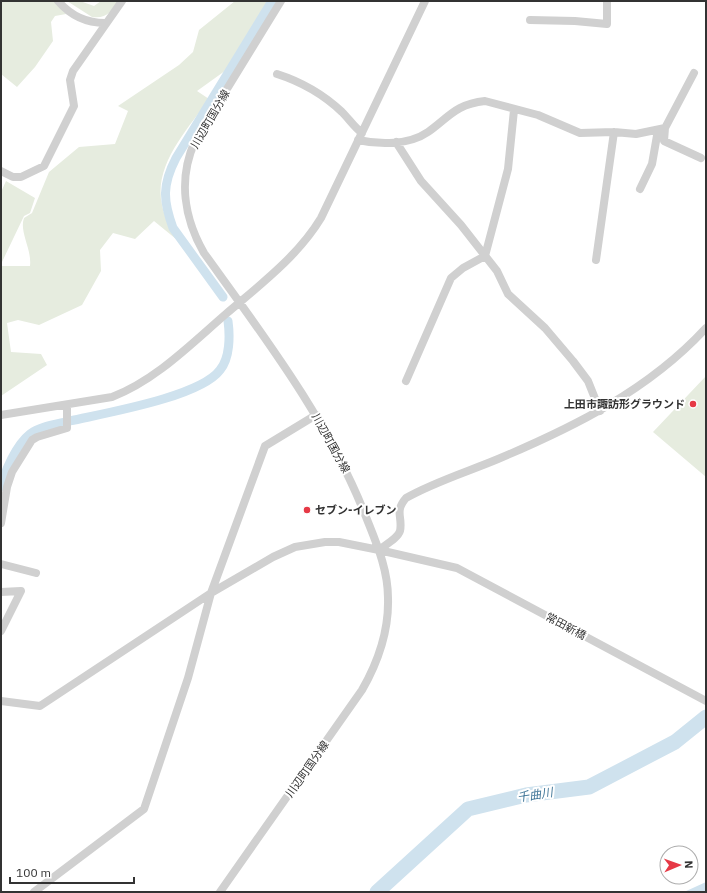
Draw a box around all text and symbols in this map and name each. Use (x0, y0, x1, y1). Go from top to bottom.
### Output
street label: 川辺町国分線 (187, 87, 233, 151)
place label: 上田市諏訪形グラウンド (564, 397, 685, 411)
marker: 上田市諏訪形グラウンド (688, 399, 698, 409)
street label: 川辺町国分線 (309, 411, 353, 475)
place label: セブン-イレブン (315, 503, 396, 517)
marker: セブン-イレブン (302, 505, 312, 515)
street label: 常田新橋 (543, 609, 589, 643)
street label: 川辺町国分線 (282, 738, 332, 800)
water label: 千曲川 (516, 784, 556, 805)
north arrow (659, 845, 699, 885)
scale bar (10, 859, 134, 885)
text: N (682, 860, 696, 869)
text: 100 m (16, 865, 51, 880)

